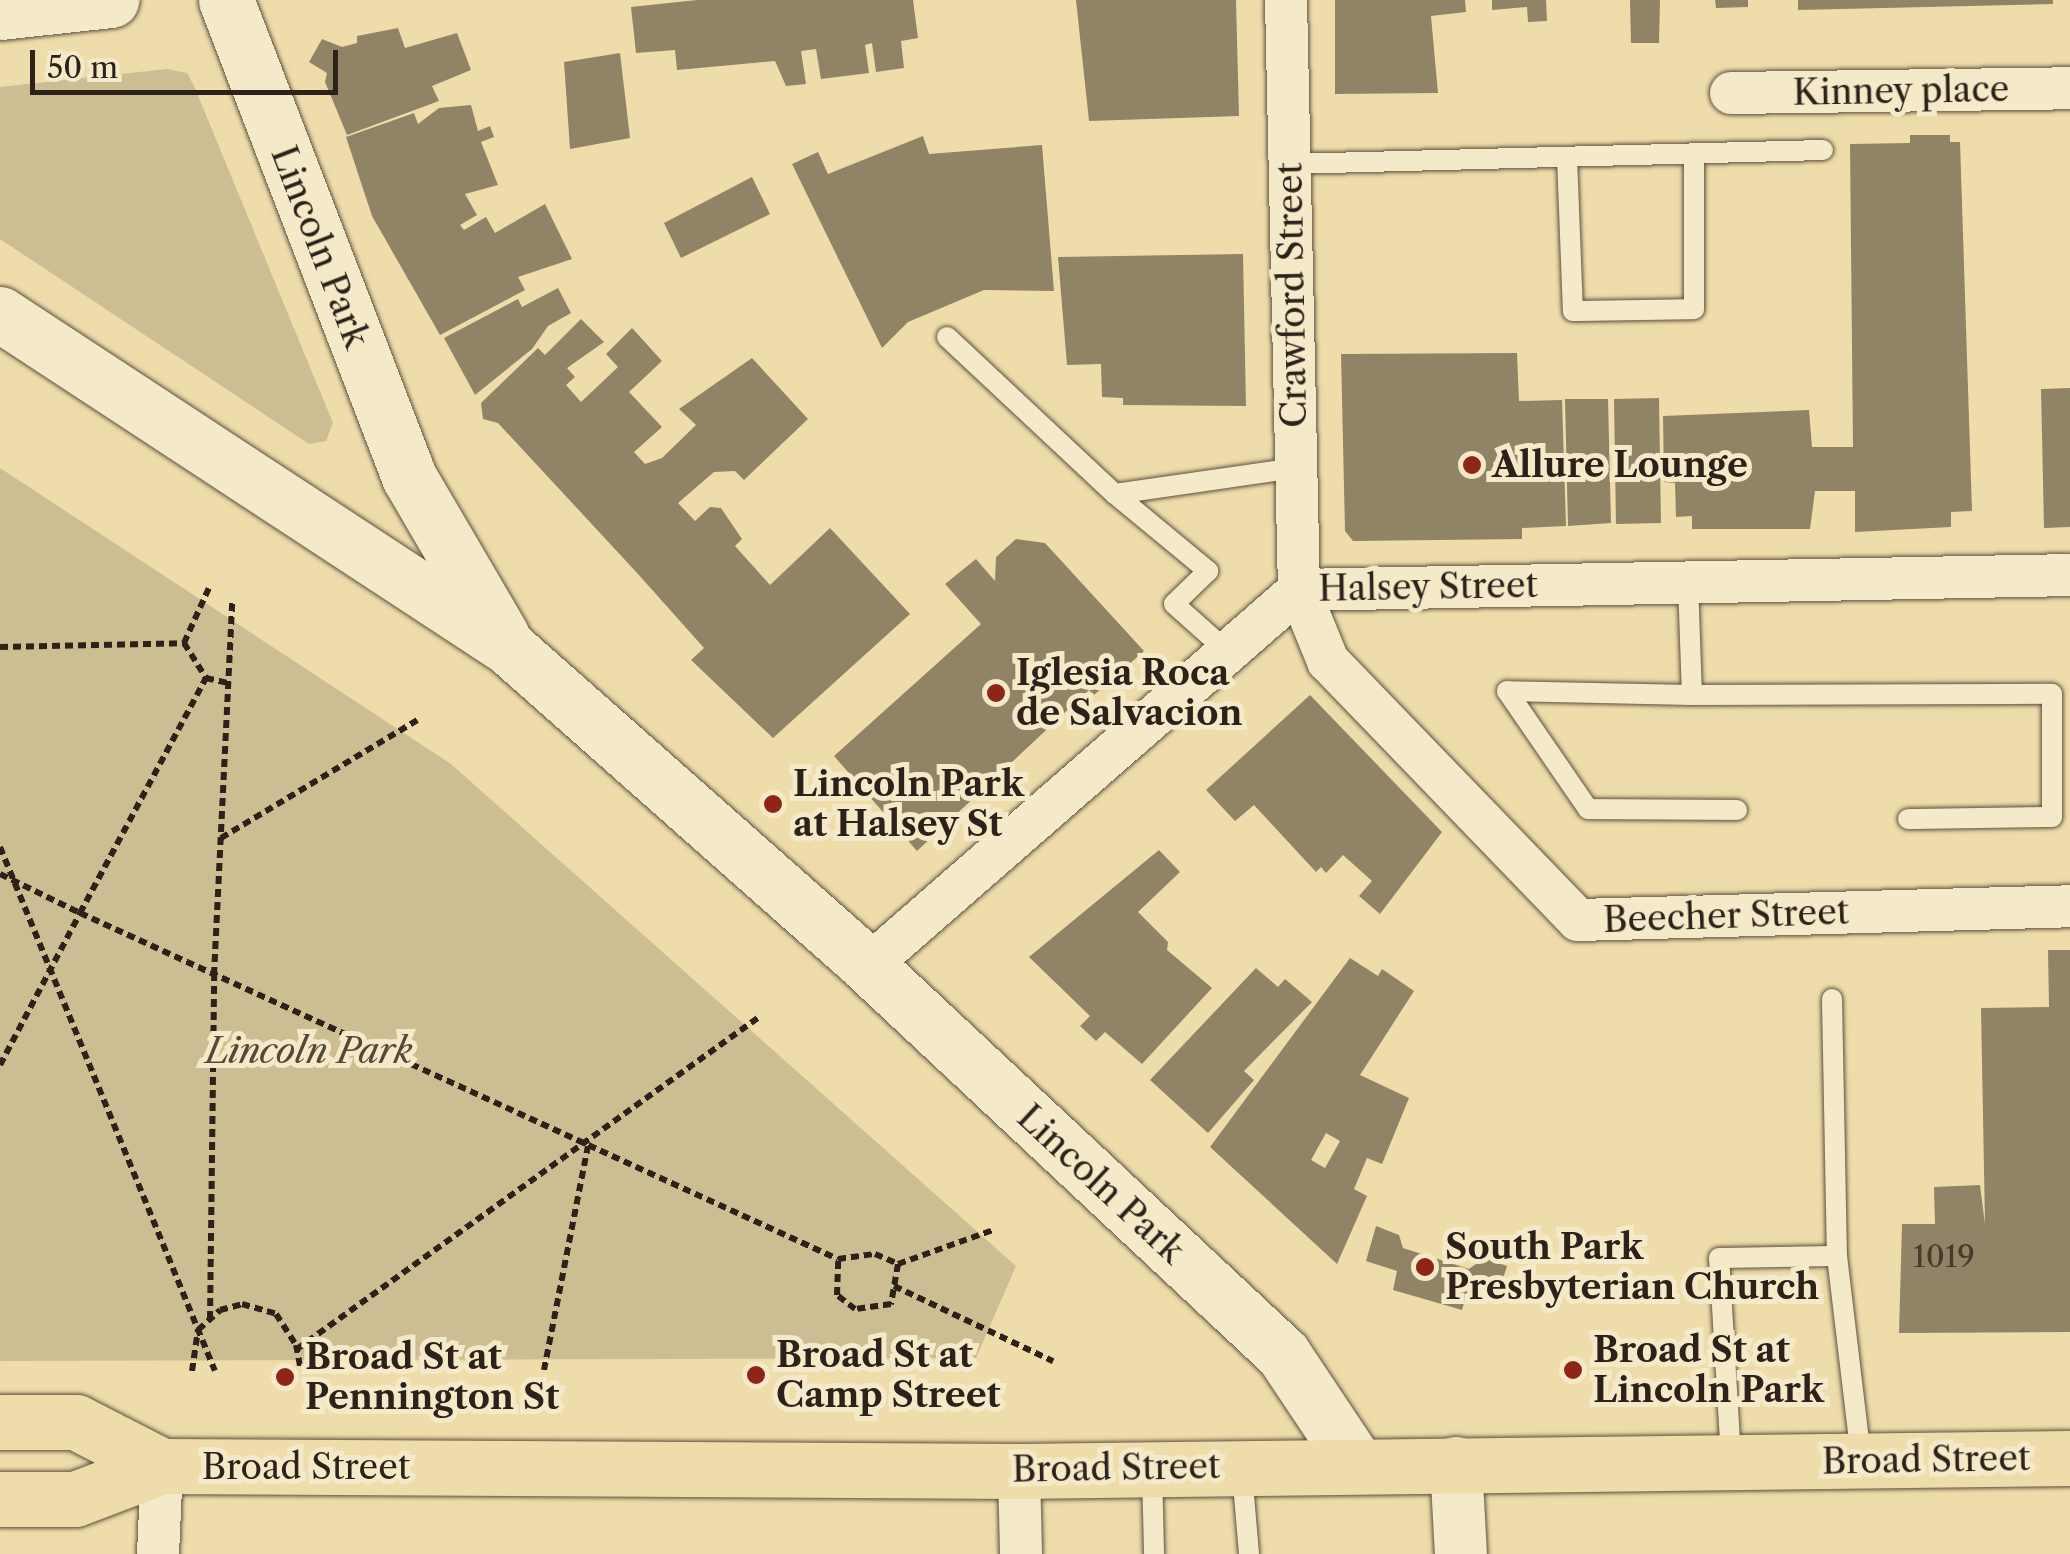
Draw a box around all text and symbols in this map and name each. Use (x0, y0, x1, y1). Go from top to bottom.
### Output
scale bar (35, 30, 342, 92)
text: 50 m (47, 49, 118, 86)
street label: Kinney place (1792, 68, 2010, 114)
street label: Lincoln Park (262, 140, 378, 354)
street label: Crawford Street (1269, 162, 1315, 428)
place label: Allure Lounge (1492, 444, 1748, 486)
marker: Allure Lounge (1461, 454, 1483, 476)
street label: Halsey Street (1317, 564, 1539, 610)
place label: Iglesia Roca de Salvacion (1016, 652, 1243, 734)
marker: Iglesia Roca de Salvacion (985, 682, 1007, 704)
place label: Lincoln Park at Halsey St (793, 763, 1024, 845)
marker: Lincoln Park at Halsey St (762, 793, 784, 815)
street label: Beecher Street (1602, 891, 1850, 941)
park label: Lincoln Park (205, 1030, 413, 1072)
street label: Lincoln Park (1009, 1096, 1193, 1272)
place label: South Park Presbyterian Church (1445, 1226, 1819, 1308)
house number: 1019 (1913, 1239, 1975, 1275)
marker: South Park Presbyterian Church (1414, 1256, 1436, 1278)
place label: Broad St at Lincoln Park (1593, 1329, 1824, 1411)
place label: Broad St at Camp Street (776, 1334, 1001, 1416)
place label: Broad St at Pennington St (305, 1336, 559, 1418)
marker: Broad St at Lincoln Park (1562, 1359, 1584, 1381)
marker: Broad St at Camp Street (745, 1364, 767, 1386)
marker: Broad St at Pennington St (274, 1366, 296, 1388)
street label: Broad Street (1821, 1437, 2031, 1483)
street label: Broad Street (1011, 1445, 1221, 1491)
street label: Broad Street (202, 1446, 410, 1488)

